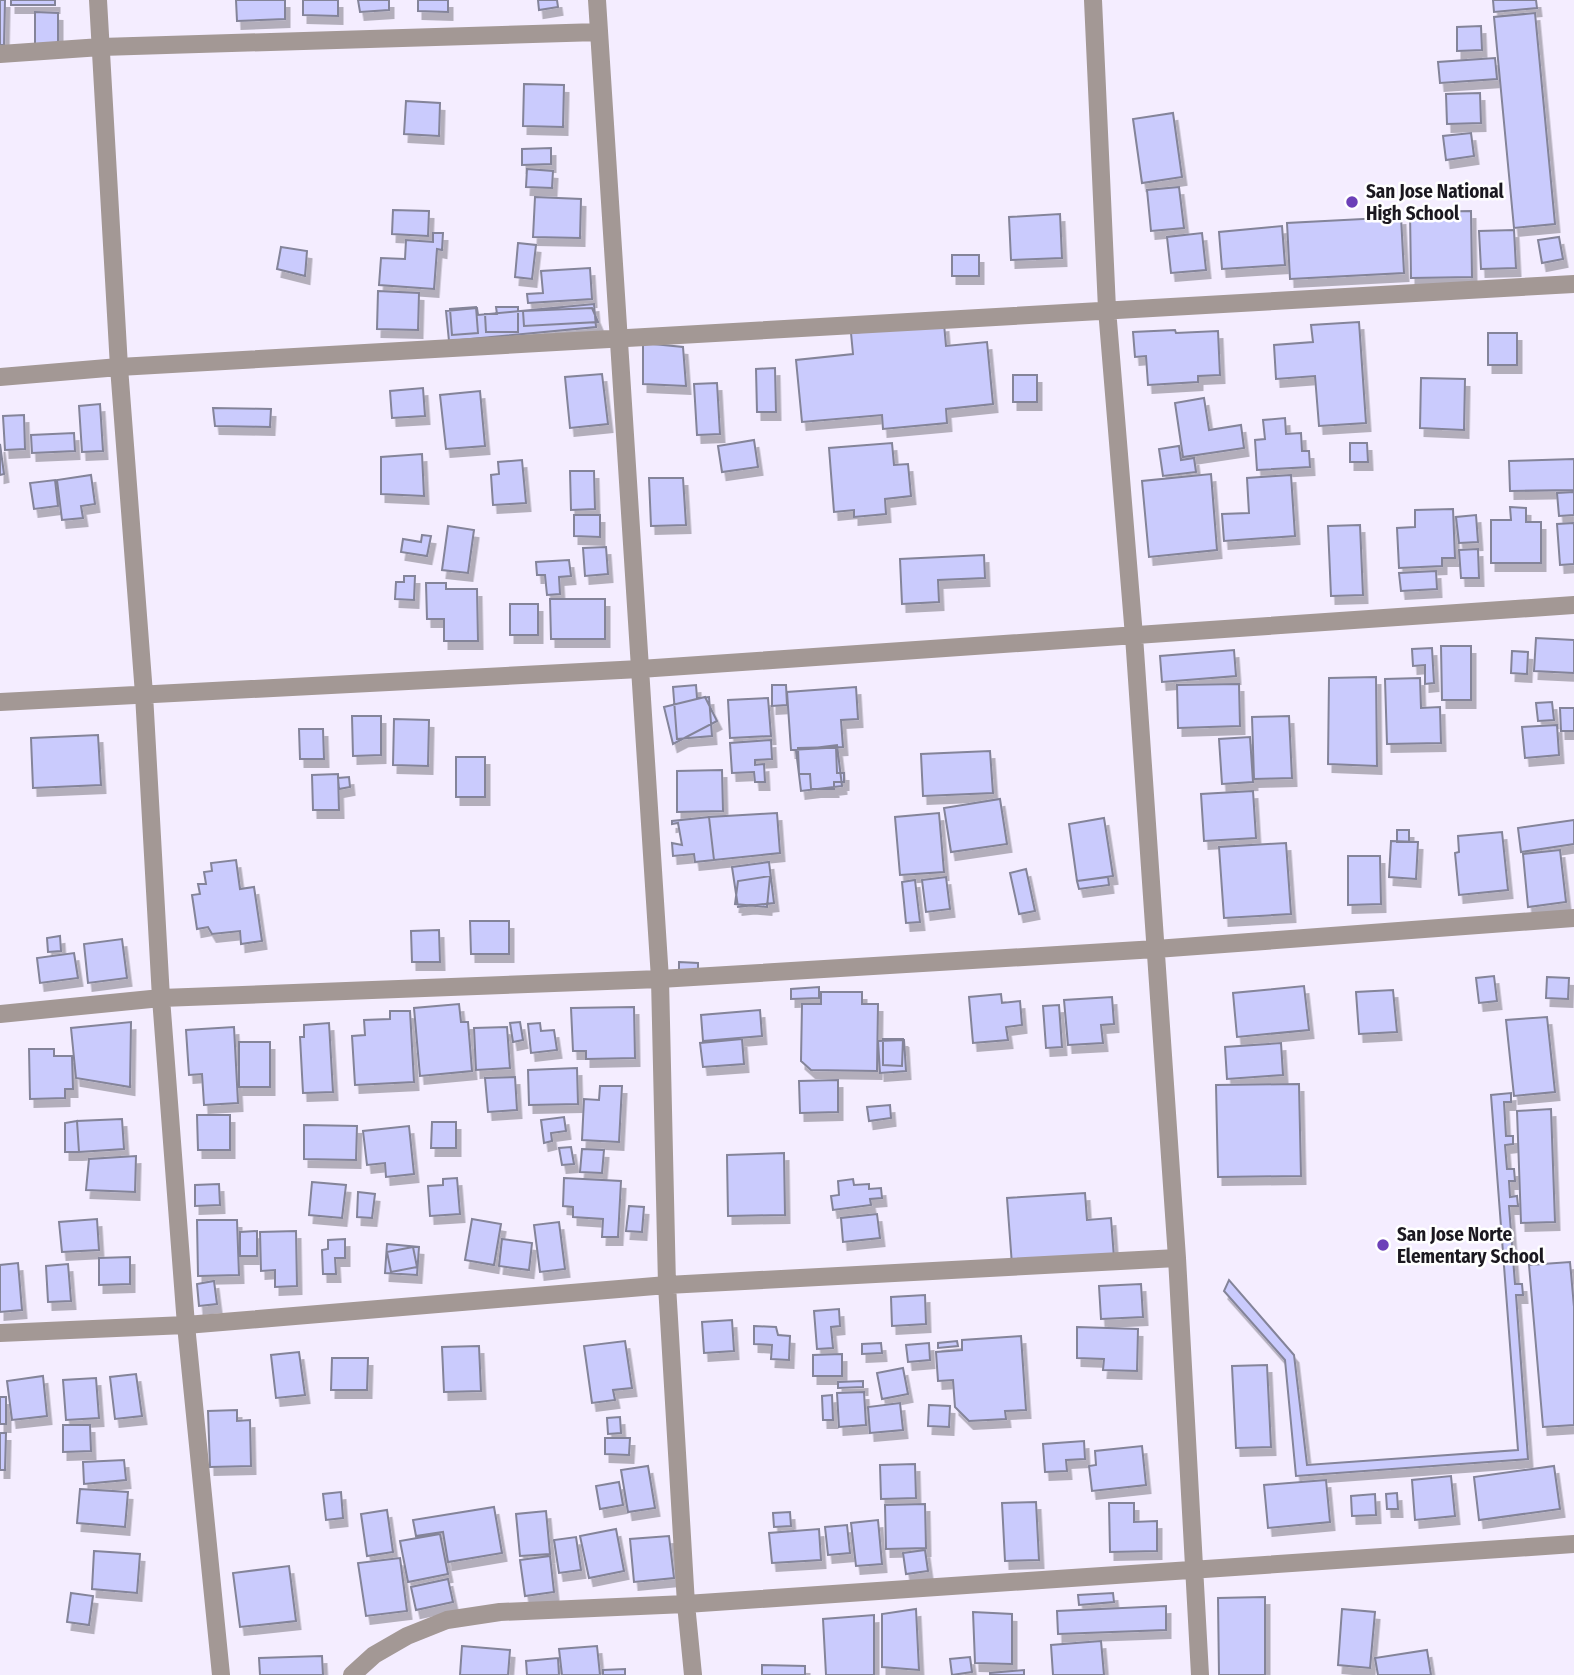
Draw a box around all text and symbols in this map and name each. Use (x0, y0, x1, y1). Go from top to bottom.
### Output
place label: San Jose National High School (1366, 180, 1505, 225)
marker: San Jose National High School (1344, 194, 1360, 210)
place label: San Jose Norte Elementary School (1397, 1223, 1545, 1268)
marker: San Jose Norte Elementary School (1375, 1237, 1391, 1253)

